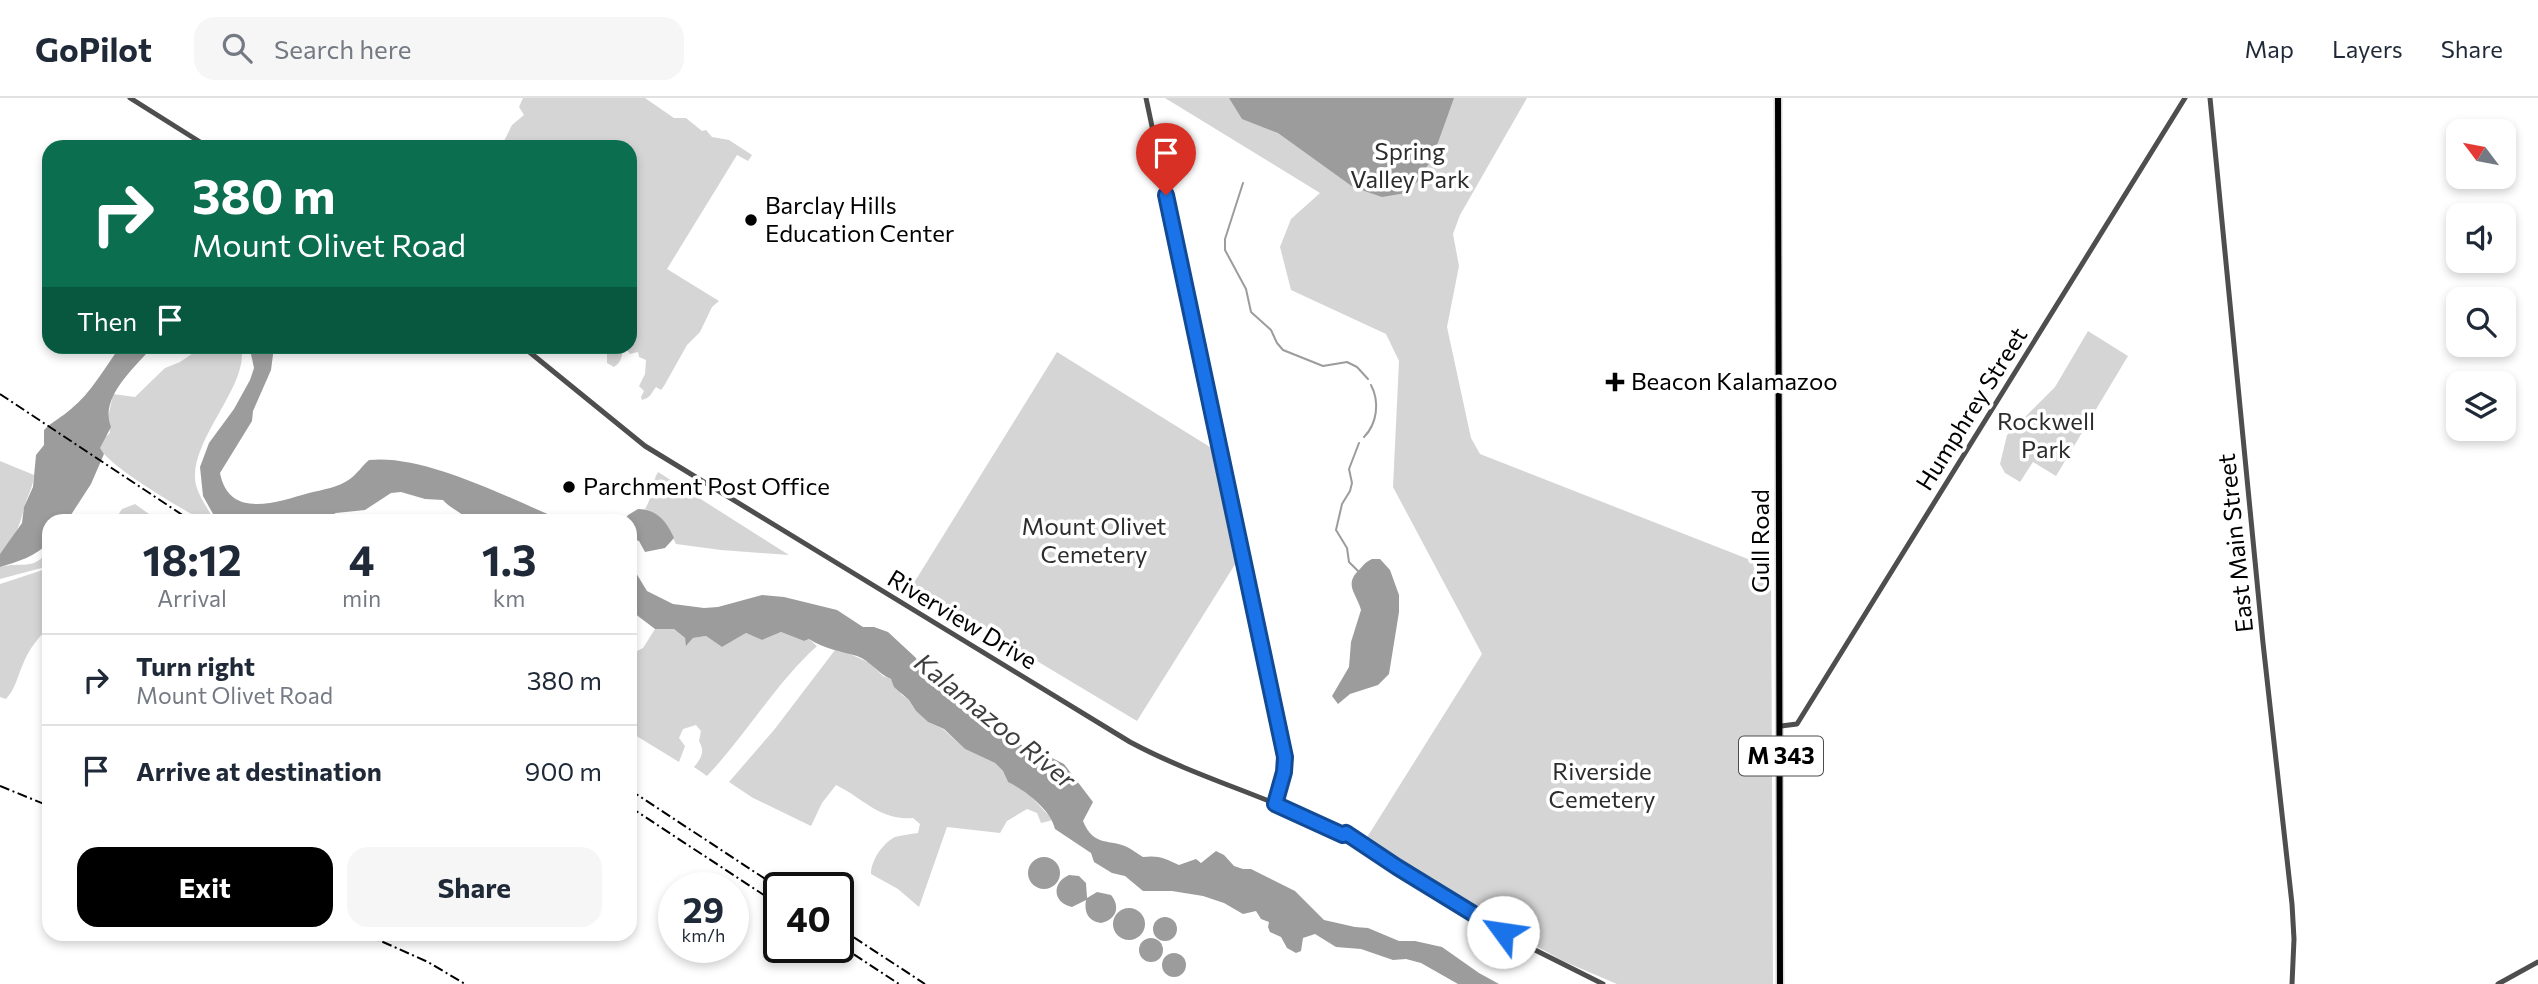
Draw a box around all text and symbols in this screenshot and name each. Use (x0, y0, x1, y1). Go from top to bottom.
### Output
search box (194, 17, 684, 80)
text: GoPilot (35, 28, 152, 69)
icon: search (218, 29, 256, 67)
text: Search here (274, 33, 411, 64)
text: Map (2245, 34, 2294, 63)
text: Layers (2332, 34, 2403, 63)
text: Share (2441, 34, 2503, 63)
north arrow (2446, 119, 2516, 189)
map controls (2446, 119, 2516, 441)
pin (1136, 123, 1196, 195)
icon: arrive (1147, 134, 1185, 172)
park label: Spring Valley Park (1350, 136, 1470, 193)
text: 380 m (192, 164, 336, 224)
icon: right (77, 168, 168, 259)
place label: Barclay Hills Education Center (765, 190, 955, 247)
button: sound (2446, 203, 2516, 273)
marker: Barclay Hills Education Center (743, 212, 759, 228)
text: Mount Olivet Road (192, 224, 466, 264)
button: search (2446, 287, 2516, 357)
icon: arrive (151, 301, 189, 339)
text: Then (77, 305, 137, 336)
street label: Humphrey Street (1909, 321, 2033, 495)
place label: Beacon Kalamazoo (1631, 366, 1838, 395)
button: layers (2446, 371, 2516, 441)
marker: Beacon Kalamazoo (1605, 372, 1625, 392)
park label: Rockwell Park (1997, 406, 2095, 463)
street label: East Main Street (2211, 452, 2258, 634)
place label: Parchment Post Office (583, 471, 830, 500)
marker: Parchment Post Office (561, 479, 577, 495)
street label: Gull Road (1745, 489, 1774, 593)
park label: Mount Olivet Cemetery (1022, 511, 1167, 568)
text: 18:12 (143, 533, 242, 585)
text: 4 (349, 533, 375, 585)
text: 1.3 (482, 533, 536, 585)
street label: Riverview Drive (883, 563, 1043, 675)
text: Arrival (157, 584, 227, 612)
text: min (342, 584, 381, 612)
text: km (493, 584, 525, 612)
water label: Kalamazoo River (909, 646, 1084, 795)
text: Turn right (136, 650, 255, 681)
icon: right (77, 661, 115, 699)
text: 380 m (527, 664, 602, 695)
text: Mount Olivet Road (136, 681, 333, 709)
road number: M 343 (1739, 736, 1823, 776)
icon: arrive (77, 752, 115, 790)
text: Arrive at destination (136, 755, 382, 786)
text: 900 m (525, 755, 602, 786)
park label: Riverside Cemetery (1549, 756, 1655, 813)
button: Exit (77, 847, 333, 927)
button: Share (347, 847, 602, 927)
speed limit sign: 40 (763, 872, 854, 963)
text: 29 (683, 887, 724, 930)
position arrow (1466, 895, 1540, 969)
text: km/h (682, 924, 725, 946)

